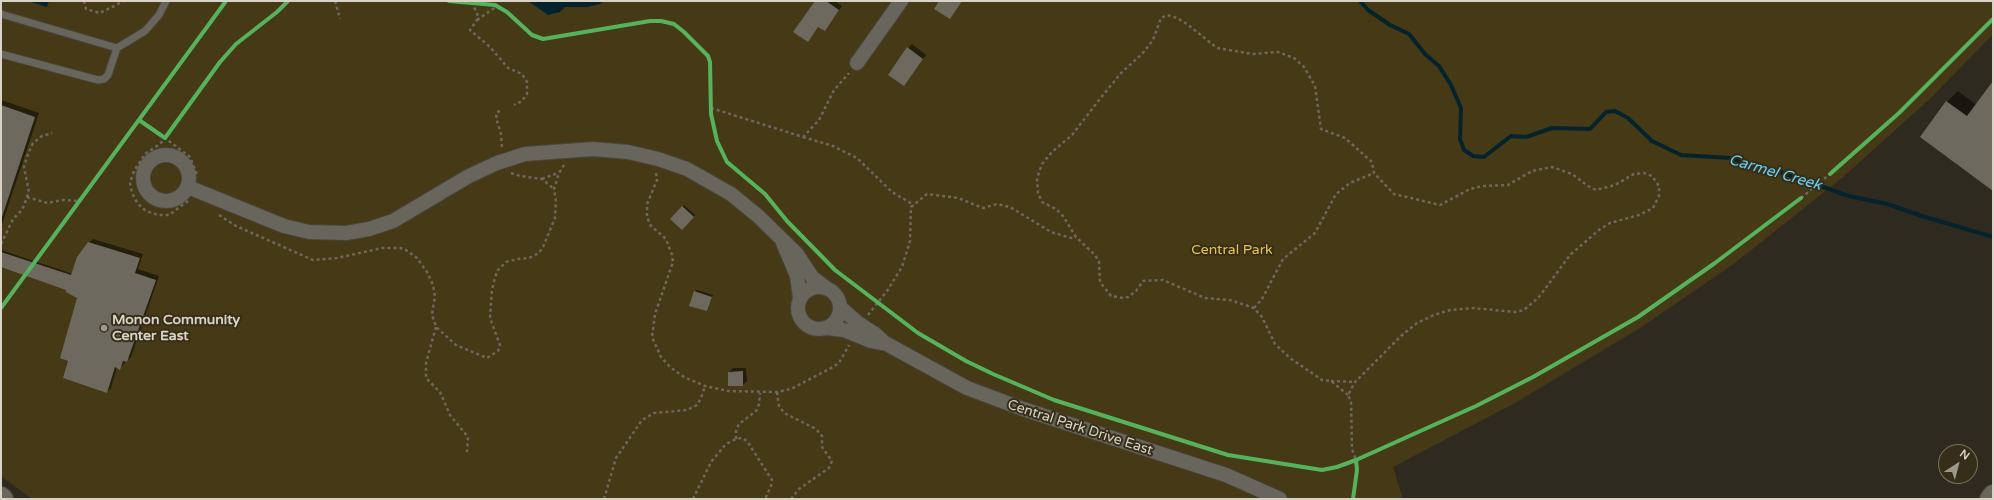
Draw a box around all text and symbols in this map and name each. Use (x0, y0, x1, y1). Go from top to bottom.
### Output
water label: Carmel Creek (1727, 151, 1823, 195)
park label: Central Park (1191, 242, 1273, 258)
place label: Monon Community Center East (112, 312, 240, 344)
marker: Monon Community Center East (99, 323, 109, 333)
street label: Central Park Drive East (1005, 397, 1155, 459)
north arrow (1938, 444, 1978, 484)
text: N (1957, 447, 1972, 463)

